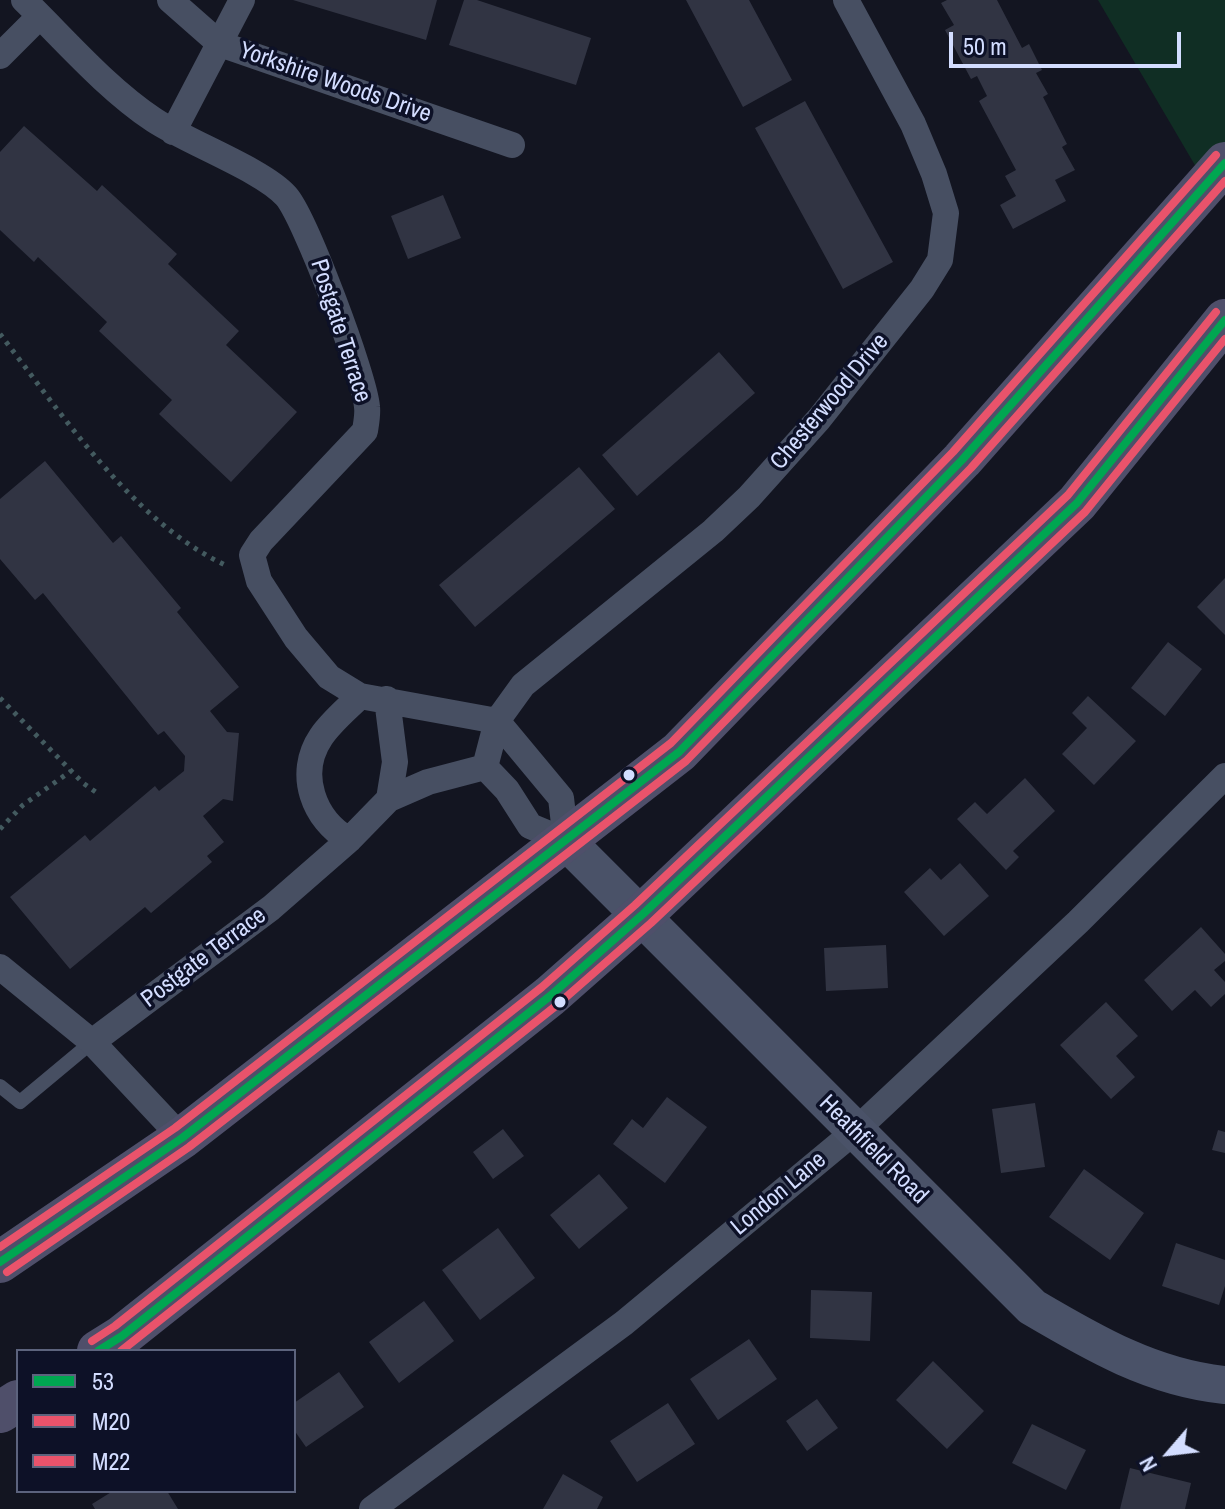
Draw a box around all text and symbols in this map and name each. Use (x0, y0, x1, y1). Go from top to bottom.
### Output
scale bar (953, 16, 1185, 66)
text: 50 m (963, 30, 1007, 62)
street label: Yorkshire Woods Drive (235, 37, 435, 129)
street label: Postgate Terrace (303, 256, 377, 406)
street label: Chesterwood Drive (765, 328, 895, 476)
unlabelled marker (621, 767, 637, 783)
street label: Postgate Terrace (136, 902, 272, 1014)
unlabelled marker (552, 994, 568, 1010)
street label: Heathfield Road (813, 1090, 933, 1210)
street label: London Lane (726, 1146, 832, 1242)
legend (16, 1349, 296, 1493)
text: 53 (92, 1365, 114, 1397)
text: M20 (92, 1405, 130, 1437)
north arrow (1129, 1413, 1209, 1493)
text: M22 (92, 1445, 130, 1477)
text: N (1132, 1451, 1164, 1477)

